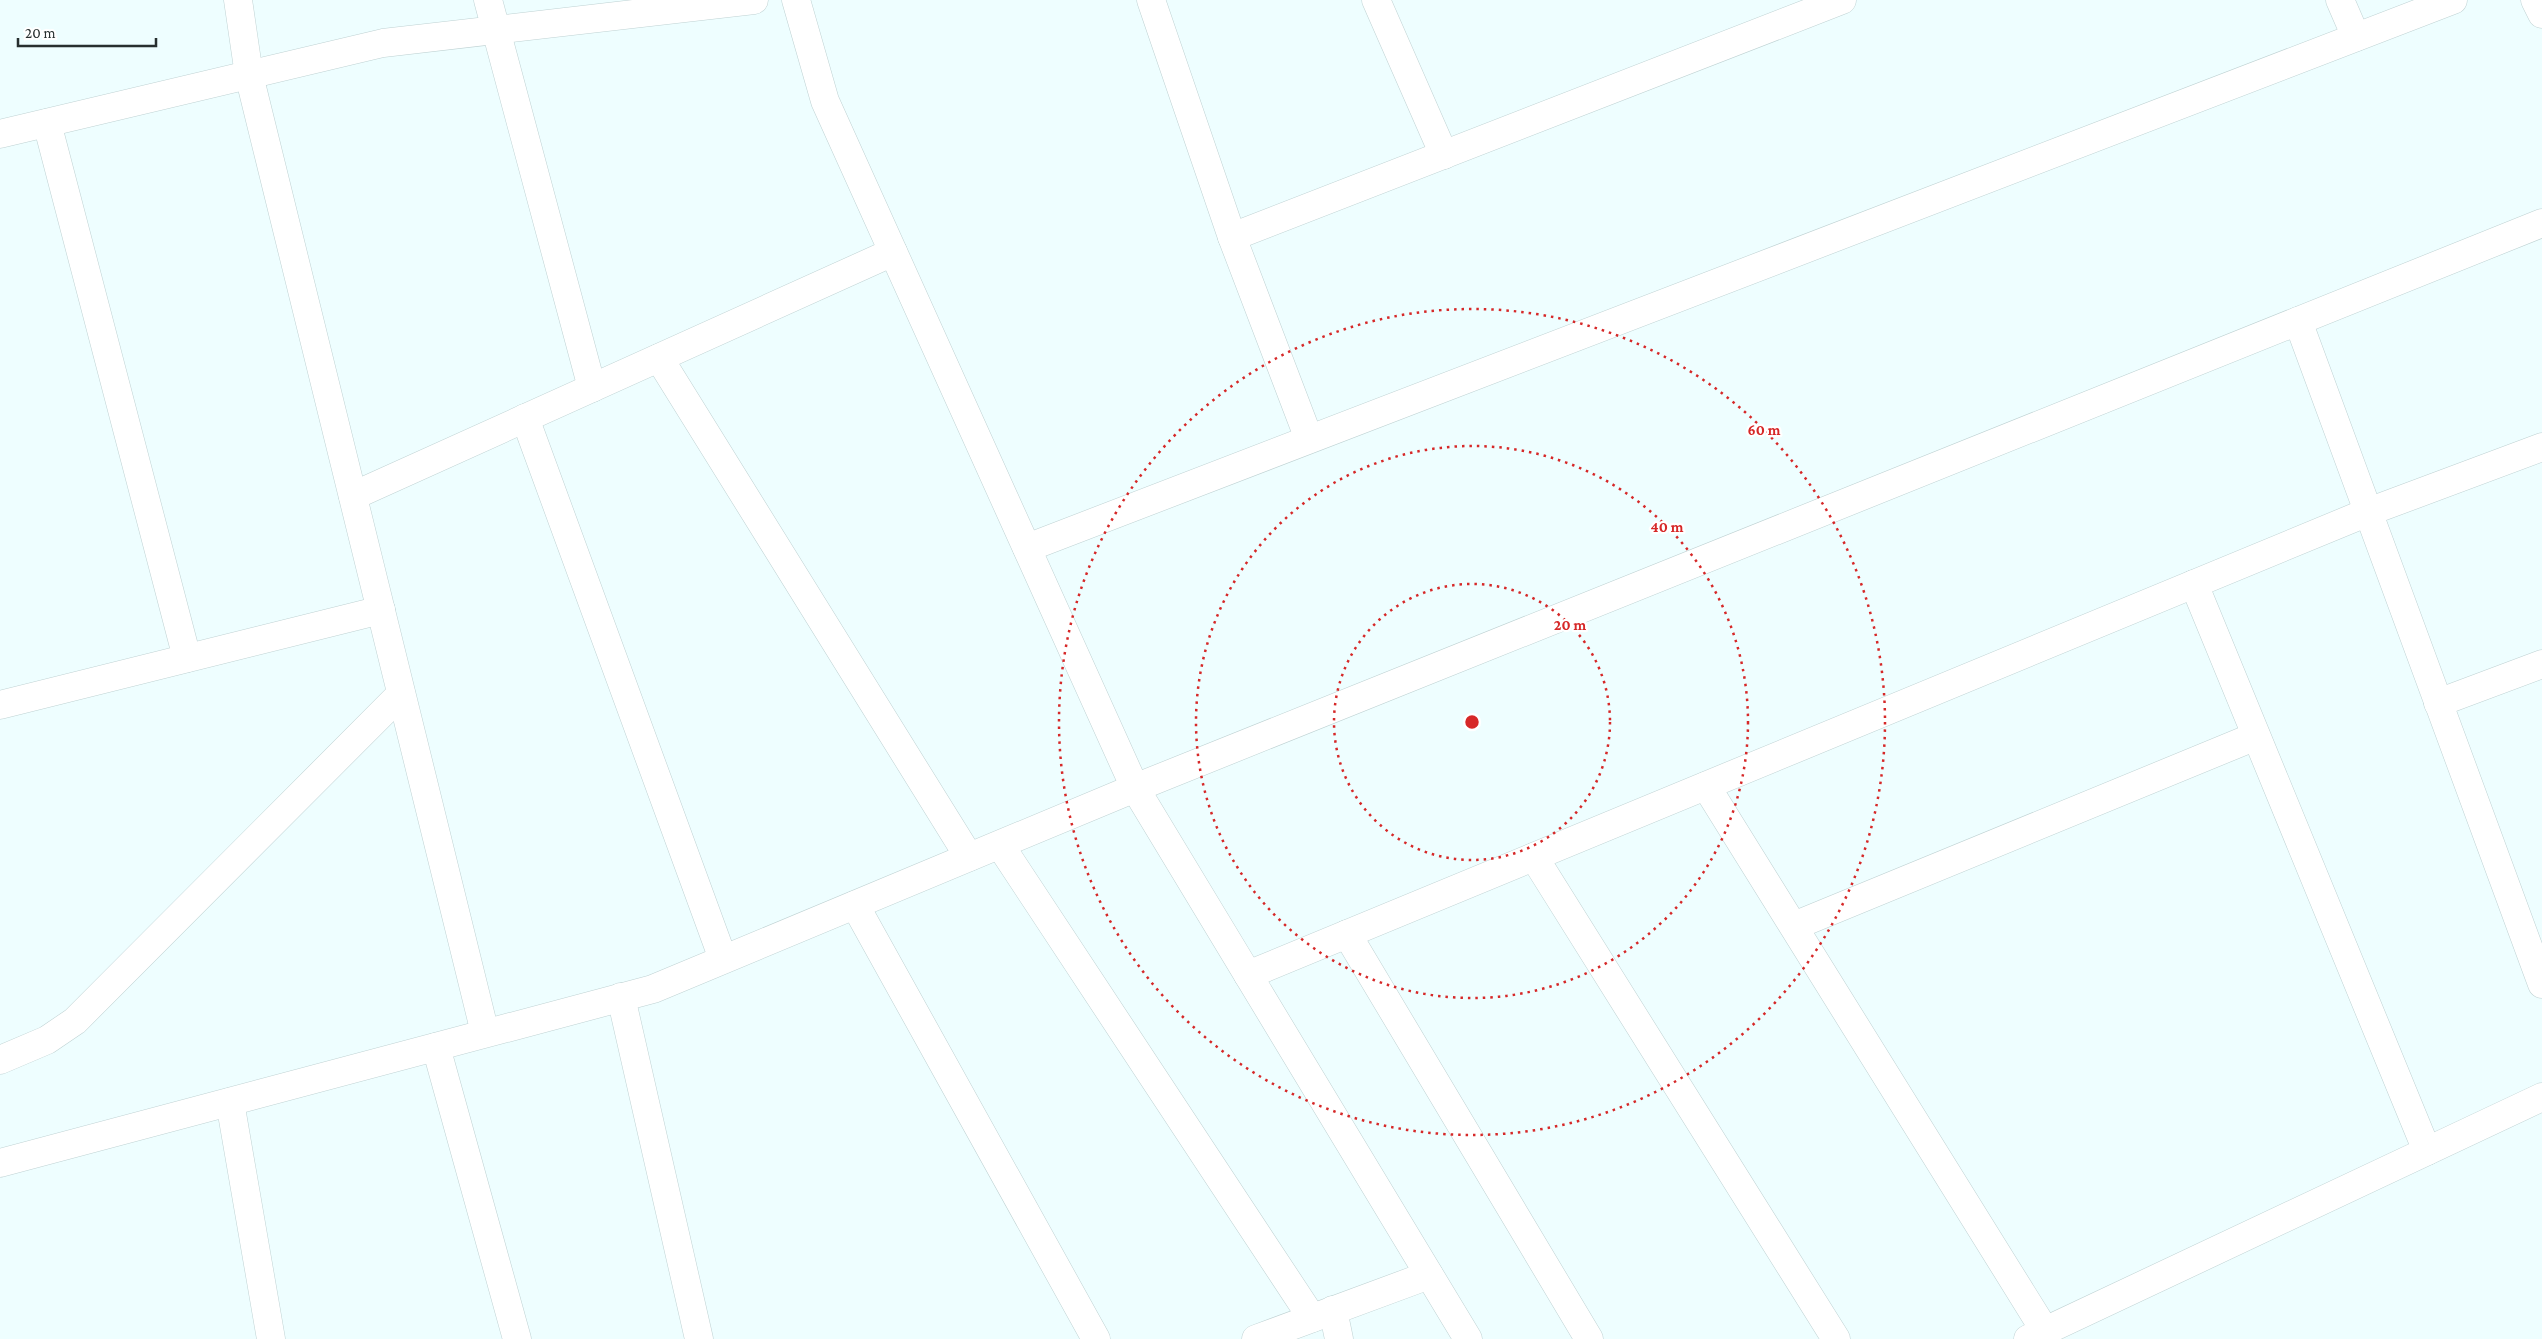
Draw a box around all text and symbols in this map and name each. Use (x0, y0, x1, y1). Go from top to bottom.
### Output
scale bar (18, 15, 155, 47)
text: 20 m (25, 25, 56, 41)
text: 60 m (1748, 422, 1781, 438)
text: 40 m (1651, 519, 1684, 535)
text: 20 m (1554, 617, 1586, 633)
centre of rings (1463, 713, 1481, 731)

